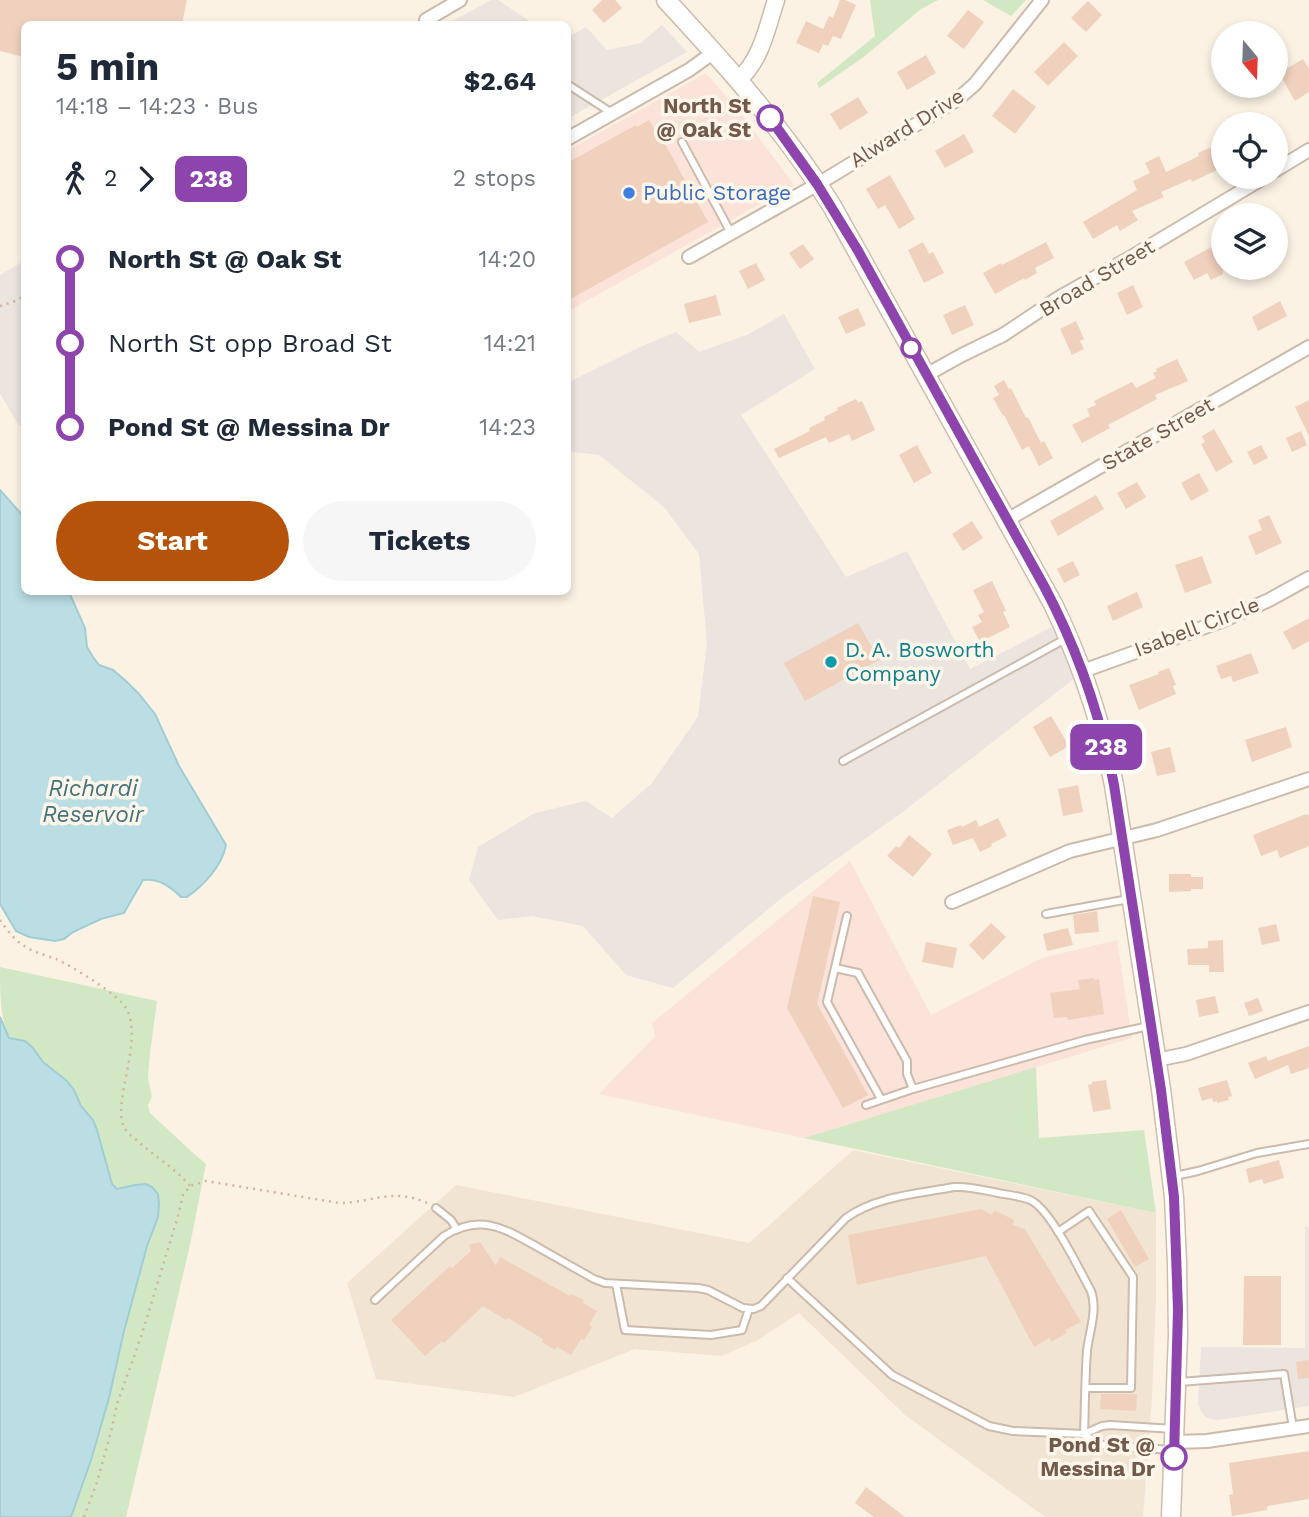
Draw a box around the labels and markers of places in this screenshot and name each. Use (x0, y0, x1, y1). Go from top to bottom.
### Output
place label: North St @ Oak St (656, 93, 751, 142)
marker: North St @ Oak St (757, 105, 783, 131)
place label: Public Storage (643, 180, 791, 205)
marker: Public Storage (621, 185, 637, 201)
unlabelled marker (901, 338, 921, 358)
place label: D. A. Bosworth Company (845, 637, 995, 686)
marker: D. A. Bosworth Company (823, 654, 839, 670)
place label: Pond St @ Messina Dr (1040, 1432, 1155, 1481)
marker: Pond St @ Messina Dr (1161, 1444, 1187, 1470)

